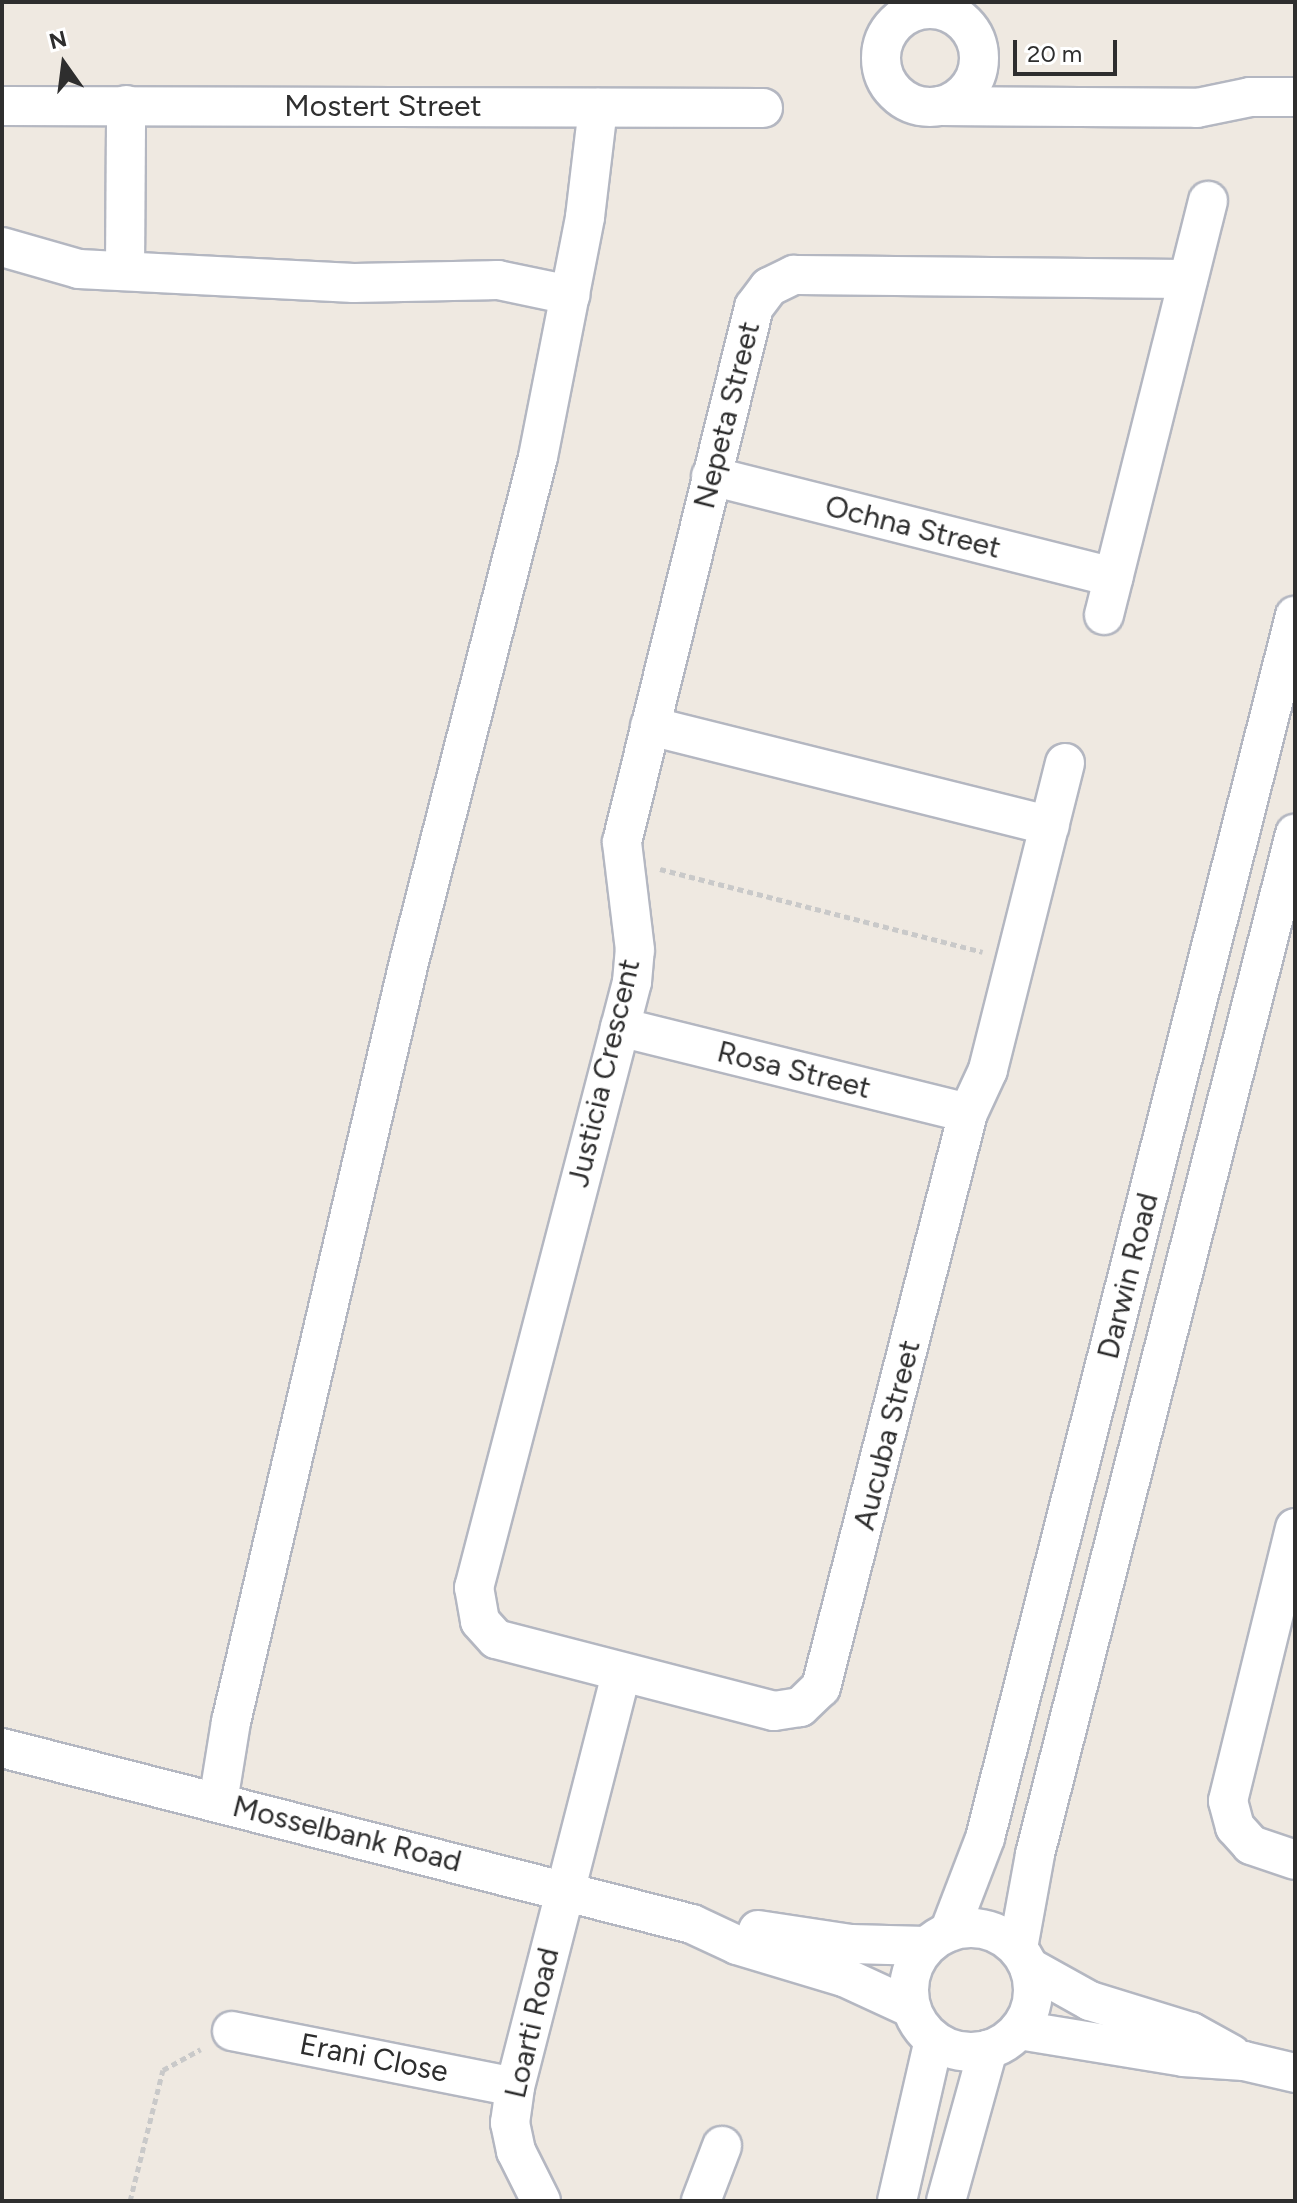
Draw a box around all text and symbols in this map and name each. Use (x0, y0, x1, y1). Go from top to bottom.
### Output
north arrow (24, 24, 104, 104)
scale bar (1017, 24, 1121, 74)
text: N (47, 25, 70, 55)
text: 20 m (1027, 39, 1082, 68)
street label: Mostert Street (284, 88, 482, 124)
street label: Nepeta Street (686, 318, 768, 512)
street label: Ochna Street (821, 488, 1005, 566)
street label: Justicia Crescent (560, 955, 648, 1191)
street label: Rosa Street (714, 1034, 874, 1106)
street label: Darwin Road (1090, 1189, 1166, 1363)
street label: Aucuba Street (846, 1336, 928, 1534)
street label: Mosselbank Road (229, 1788, 465, 1880)
street label: Loarti Road (497, 1944, 567, 2102)
street label: Erani Close (297, 2026, 451, 2090)

